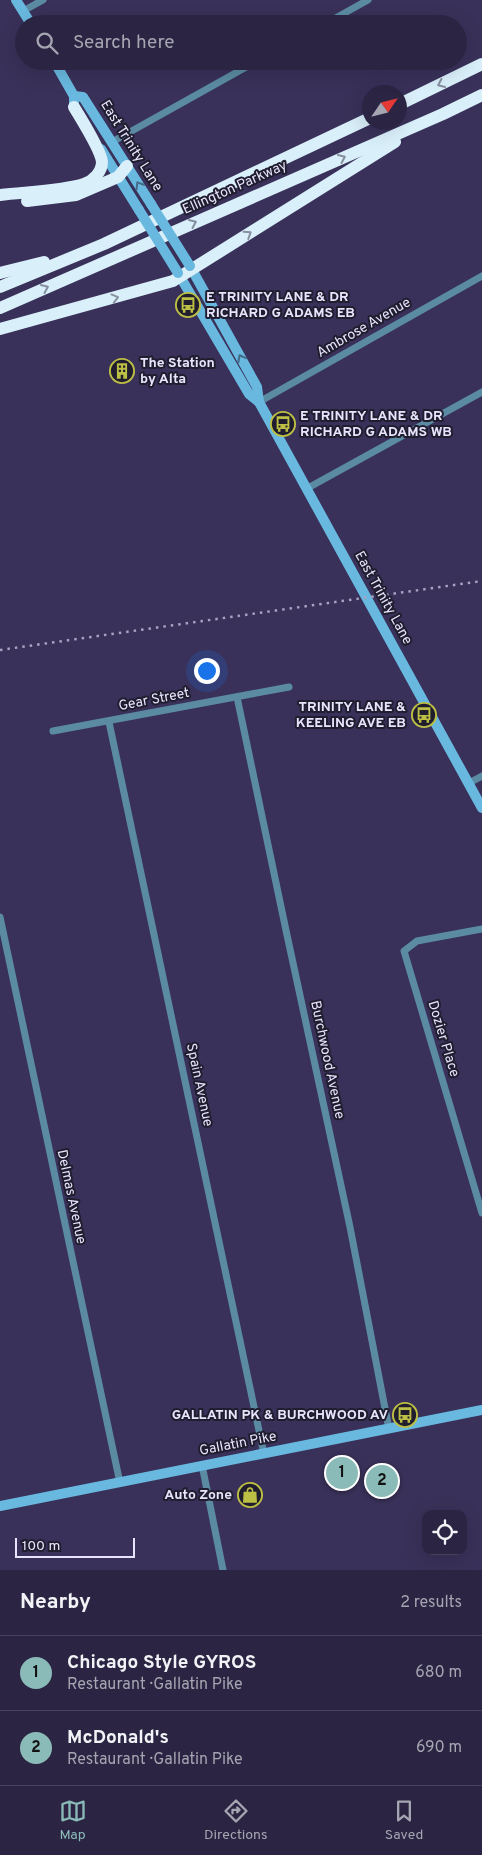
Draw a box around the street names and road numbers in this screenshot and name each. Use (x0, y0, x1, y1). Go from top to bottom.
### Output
street label: East Trinity Lane (96, 97, 166, 195)
street label: Ellington Parkway (180, 157, 290, 219)
street label: Ambrose Avenue (314, 294, 414, 362)
street label: East Trinity Lane (350, 548, 416, 648)
street label: Gear Street (117, 685, 191, 715)
street label: Burchwood Avenue (306, 999, 348, 1121)
street label: Dozier Place (423, 999, 463, 1079)
street label: Spain Avenue (182, 1042, 216, 1128)
street label: Delmas Avenue (53, 1148, 89, 1246)
street label: Gallatin Pike (198, 1428, 278, 1460)

